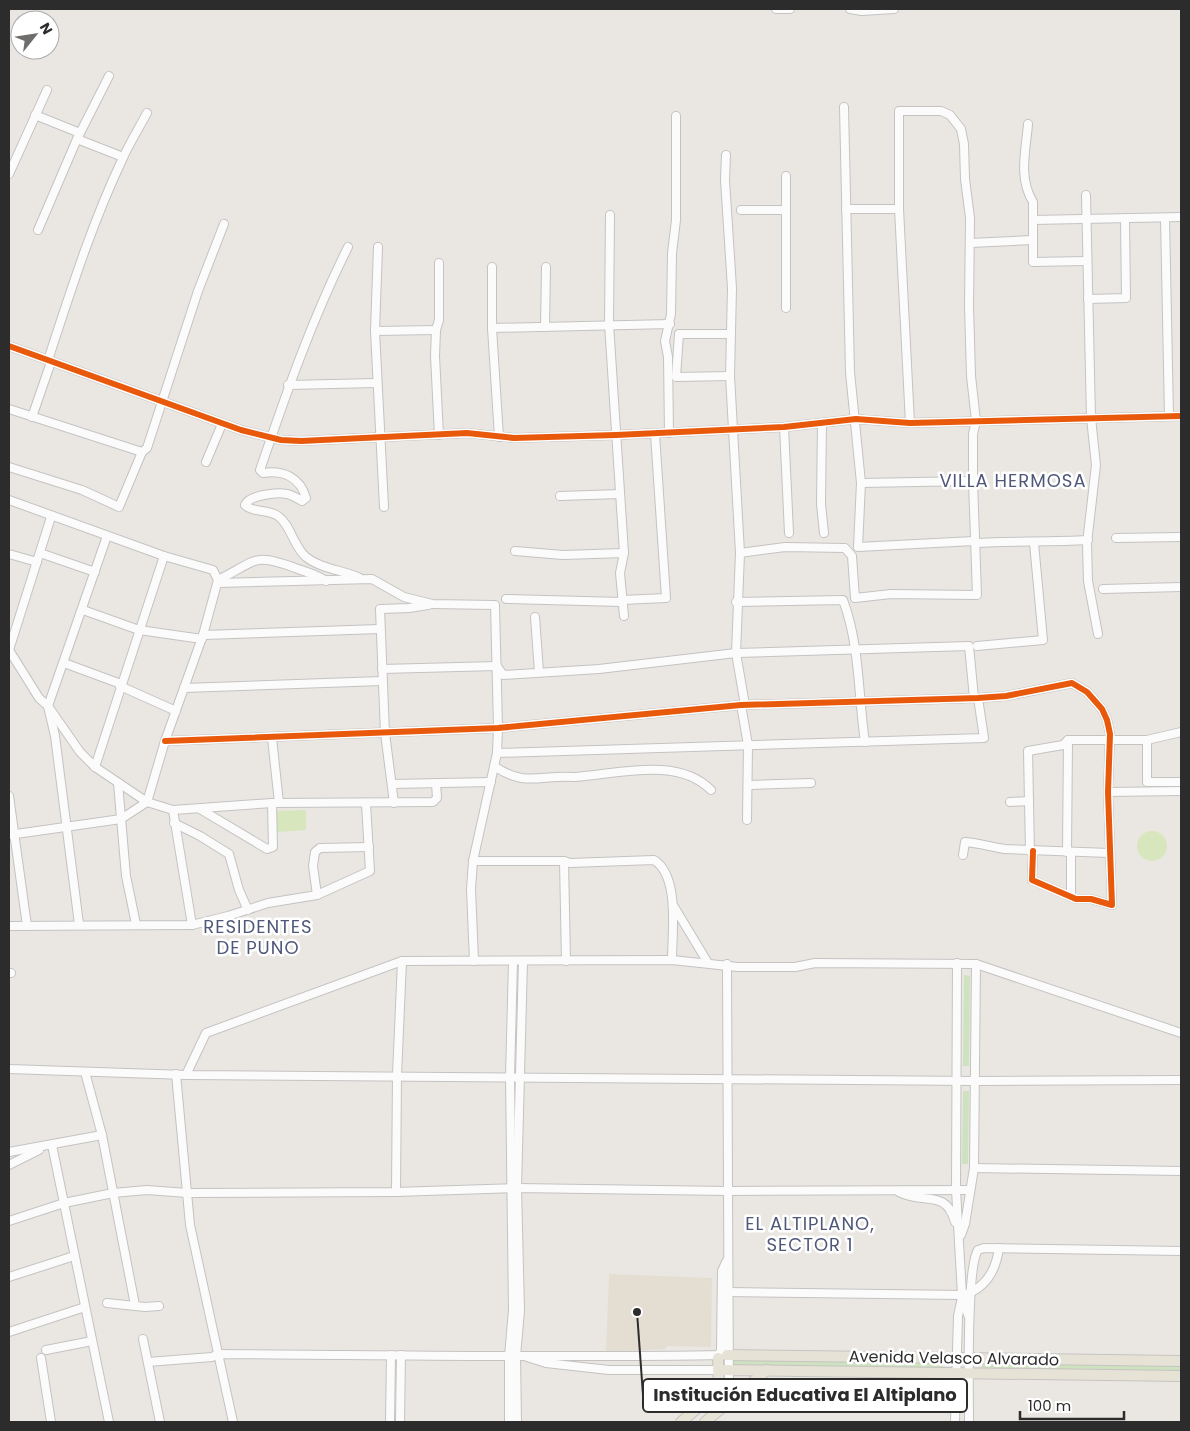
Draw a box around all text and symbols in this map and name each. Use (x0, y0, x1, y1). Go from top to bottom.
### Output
north arrow (10, 10, 60, 60)
text: N (35, 19, 58, 38)
district label: VILLA HERMOSA (939, 468, 1087, 493)
district label: RESIDENTES DE PUNO (203, 914, 313, 960)
district label: EL ALTIPLANO, SECTOR 1 (745, 1211, 875, 1257)
street label: Avenida Velasco Alvarado (849, 1345, 1059, 1371)
callout: Institución Educativa El Altiplano (643, 1379, 967, 1412)
text: Institución Educativa El Altiplano (653, 1382, 957, 1407)
scale bar (1020, 1388, 1124, 1420)
text: 100 m (1028, 1395, 1071, 1416)

